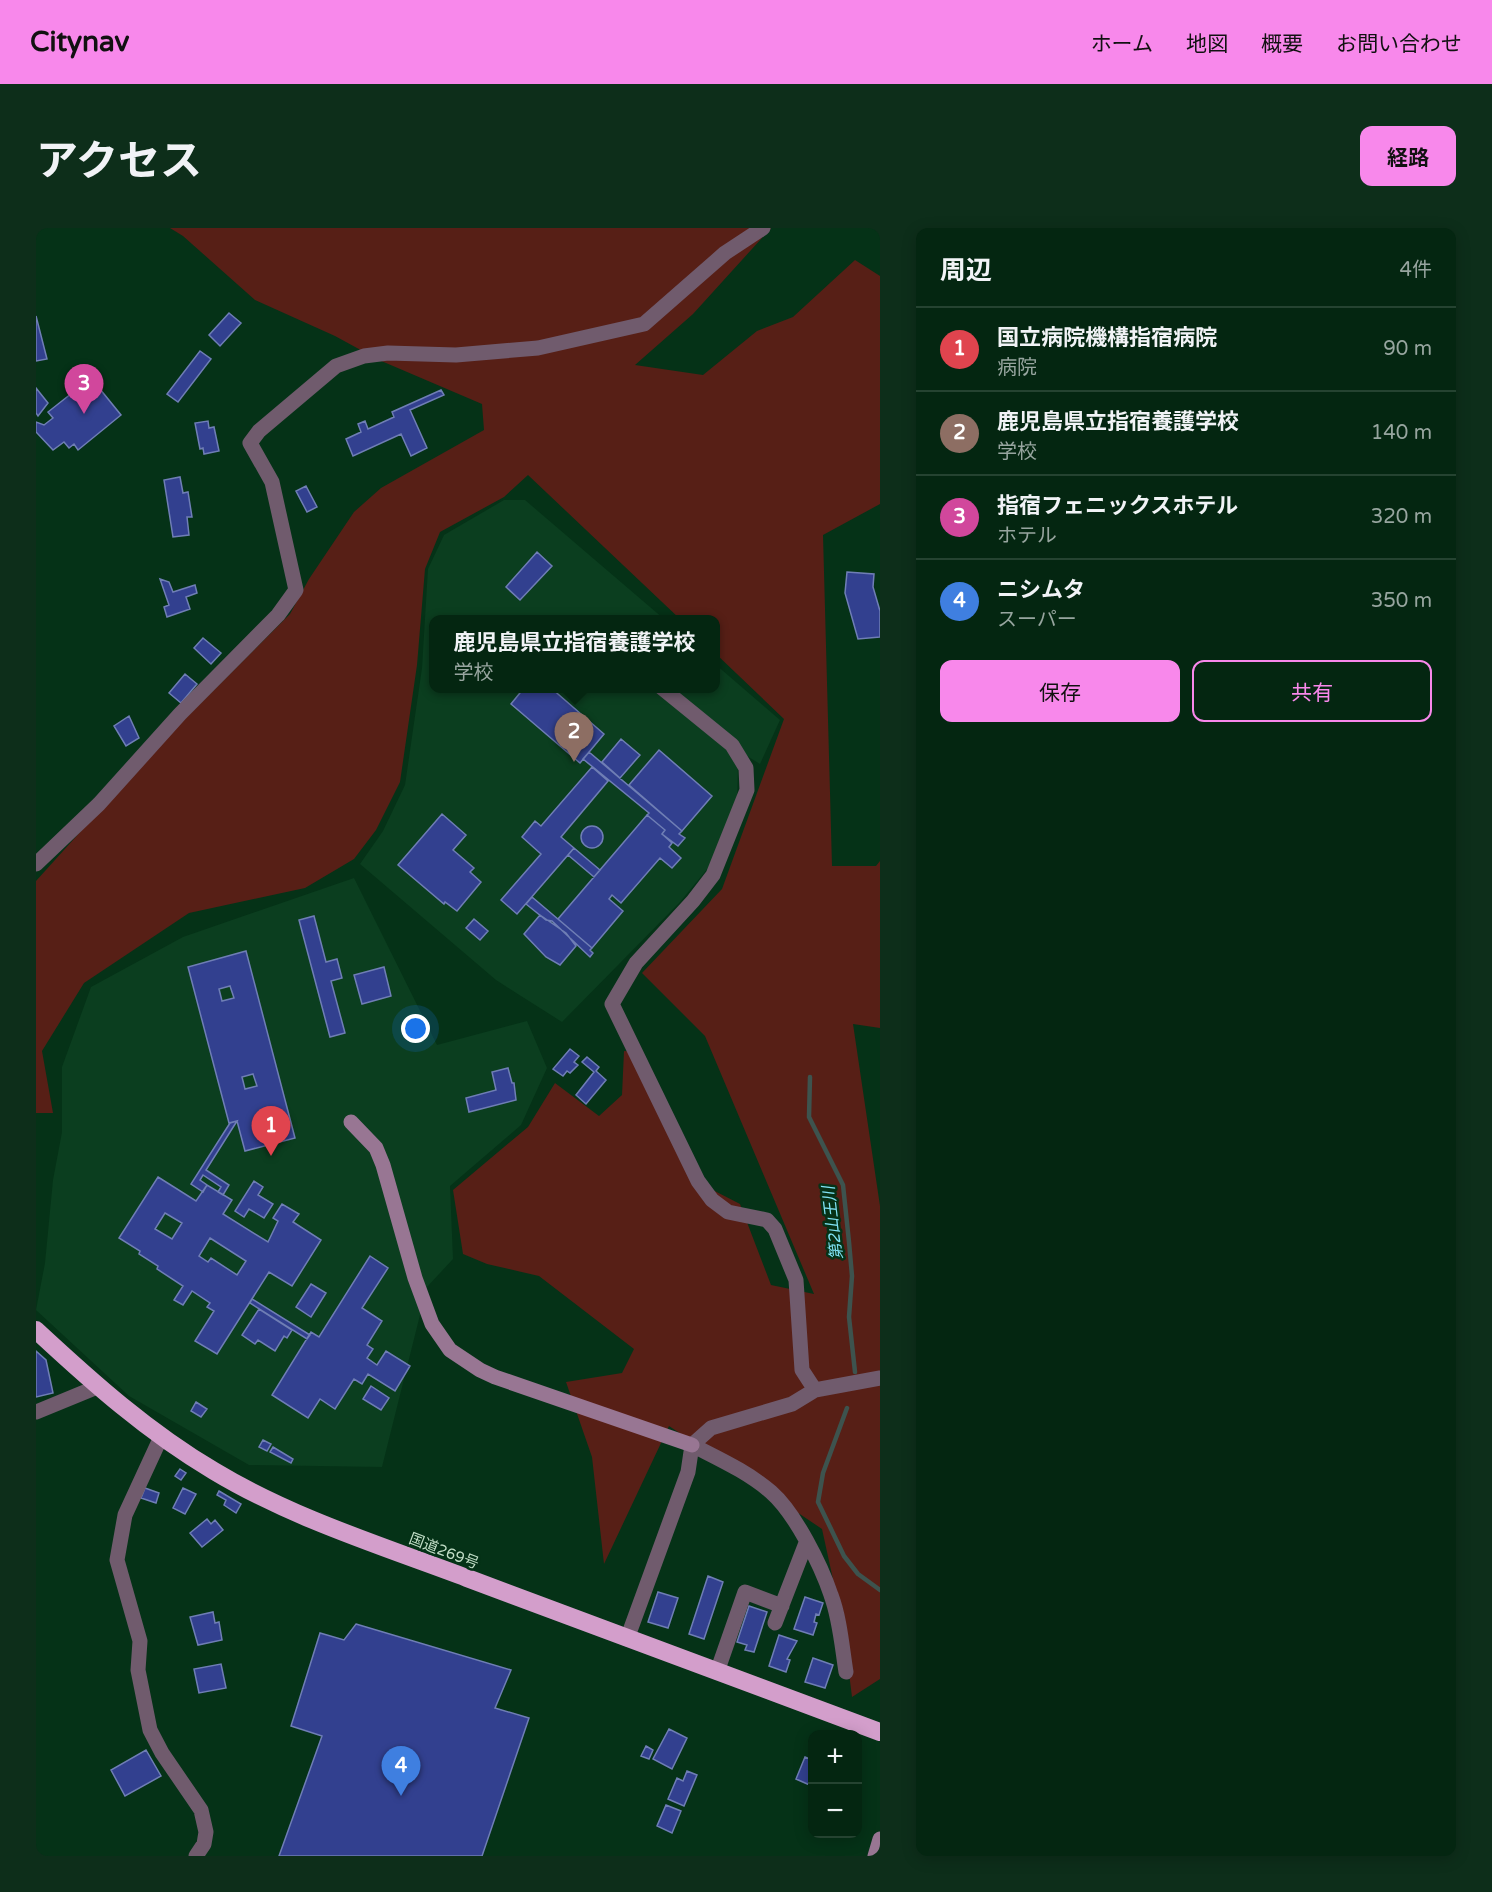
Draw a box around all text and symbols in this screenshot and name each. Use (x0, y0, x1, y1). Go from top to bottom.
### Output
text: Citynav (30, 25, 129, 59)
text: ホーム (1091, 32, 1153, 57)
text: 地図 (1186, 32, 1228, 57)
text: 概要 (1261, 32, 1303, 57)
text: お問い合わせ (1336, 32, 1462, 57)
button: 経路 (1360, 126, 1456, 186)
text: アクセス (36, 136, 202, 187)
text: 周辺 (940, 255, 992, 286)
text: 4件 (1399, 258, 1432, 282)
text: 国立病院機構指宿病院 (997, 325, 1217, 351)
text: 1 (953, 337, 966, 361)
text: 90 m (1383, 337, 1432, 361)
text: 病院 (997, 356, 1037, 380)
pin: 3 (64, 364, 104, 414)
text: 鹿児島県立指宿養護学校 (997, 409, 1239, 435)
text: 2 (953, 421, 966, 445)
text: 140 m (1371, 421, 1432, 445)
text: 学校 (997, 440, 1037, 464)
text: 指宿フェニックスホテル (997, 493, 1238, 519)
text: 3 (953, 505, 966, 529)
text: 320 m (1371, 505, 1432, 529)
text: ホテル (997, 524, 1057, 548)
text: ニシムタ (997, 577, 1085, 603)
text: 4 (953, 589, 966, 613)
text: 350 m (1371, 589, 1432, 613)
text: スーパー (997, 608, 1077, 632)
popup (429, 615, 720, 693)
text: 鹿児島県立指宿養護学校 (453, 630, 696, 656)
button: 保存 (940, 660, 1180, 722)
button: 共有 (1192, 660, 1432, 722)
text: 学校 (453, 661, 493, 685)
pin: 2 (554, 712, 594, 762)
your location (401, 1014, 430, 1043)
pin: 1 (252, 1106, 290, 1156)
water label: 第2山王川 (818, 1183, 847, 1261)
street label: 国道269号 (407, 1529, 481, 1573)
map controls (808, 1730, 862, 1838)
button: + (808, 1730, 862, 1784)
pin: 4 (382, 1746, 421, 1796)
button: − (808, 1784, 862, 1838)

